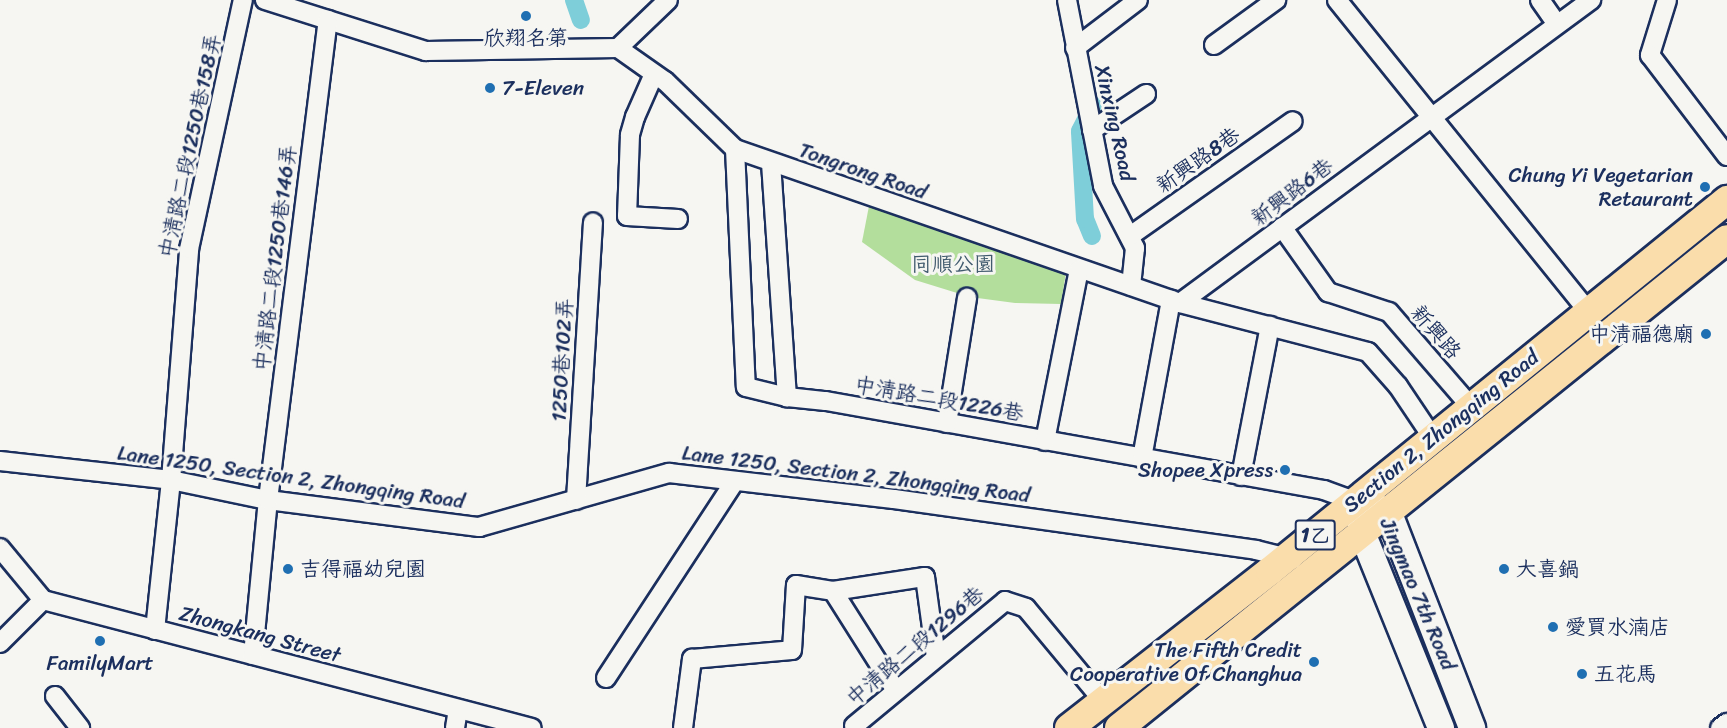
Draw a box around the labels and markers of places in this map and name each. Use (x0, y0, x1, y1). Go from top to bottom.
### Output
marker: 欣翔名第 (519, 9, 533, 23)
place label: 欣翔名第 (484, 25, 568, 51)
place label: 7-Eleven (502, 75, 584, 101)
marker: 7-Eleven (483, 81, 497, 95)
place label: Chung Yi Vegetarian Retaurant (1510, 162, 1693, 212)
marker: Chung Yi Vegetarian Retaurant (1698, 180, 1712, 194)
place label: 中清福德廟 (1589, 321, 1694, 347)
marker: 中清福德廟 (1699, 327, 1713, 341)
place label: Shopee Xpress (1139, 457, 1273, 483)
marker: Shopee Xpress (1278, 463, 1292, 477)
place label: 吉得福幼兒園 (300, 556, 426, 582)
place label: 大喜鍋 (1516, 556, 1579, 582)
marker: 吉得福幼兒園 (281, 562, 295, 576)
marker: 大喜鍋 (1497, 562, 1511, 576)
place label: 愛買水湳店 (1565, 614, 1670, 640)
marker: 愛買水湳店 (1546, 620, 1560, 634)
marker: FamilyMart (93, 634, 107, 648)
place label: The Fifth Credit Cooperative Of Changhua (1070, 637, 1302, 687)
place label: FamilyMart (47, 650, 153, 676)
marker: The Fifth Credit Cooperative Of Changhua (1307, 655, 1321, 669)
place label: 五花馬 (1594, 661, 1657, 687)
marker: 五花馬 (1575, 667, 1589, 681)

